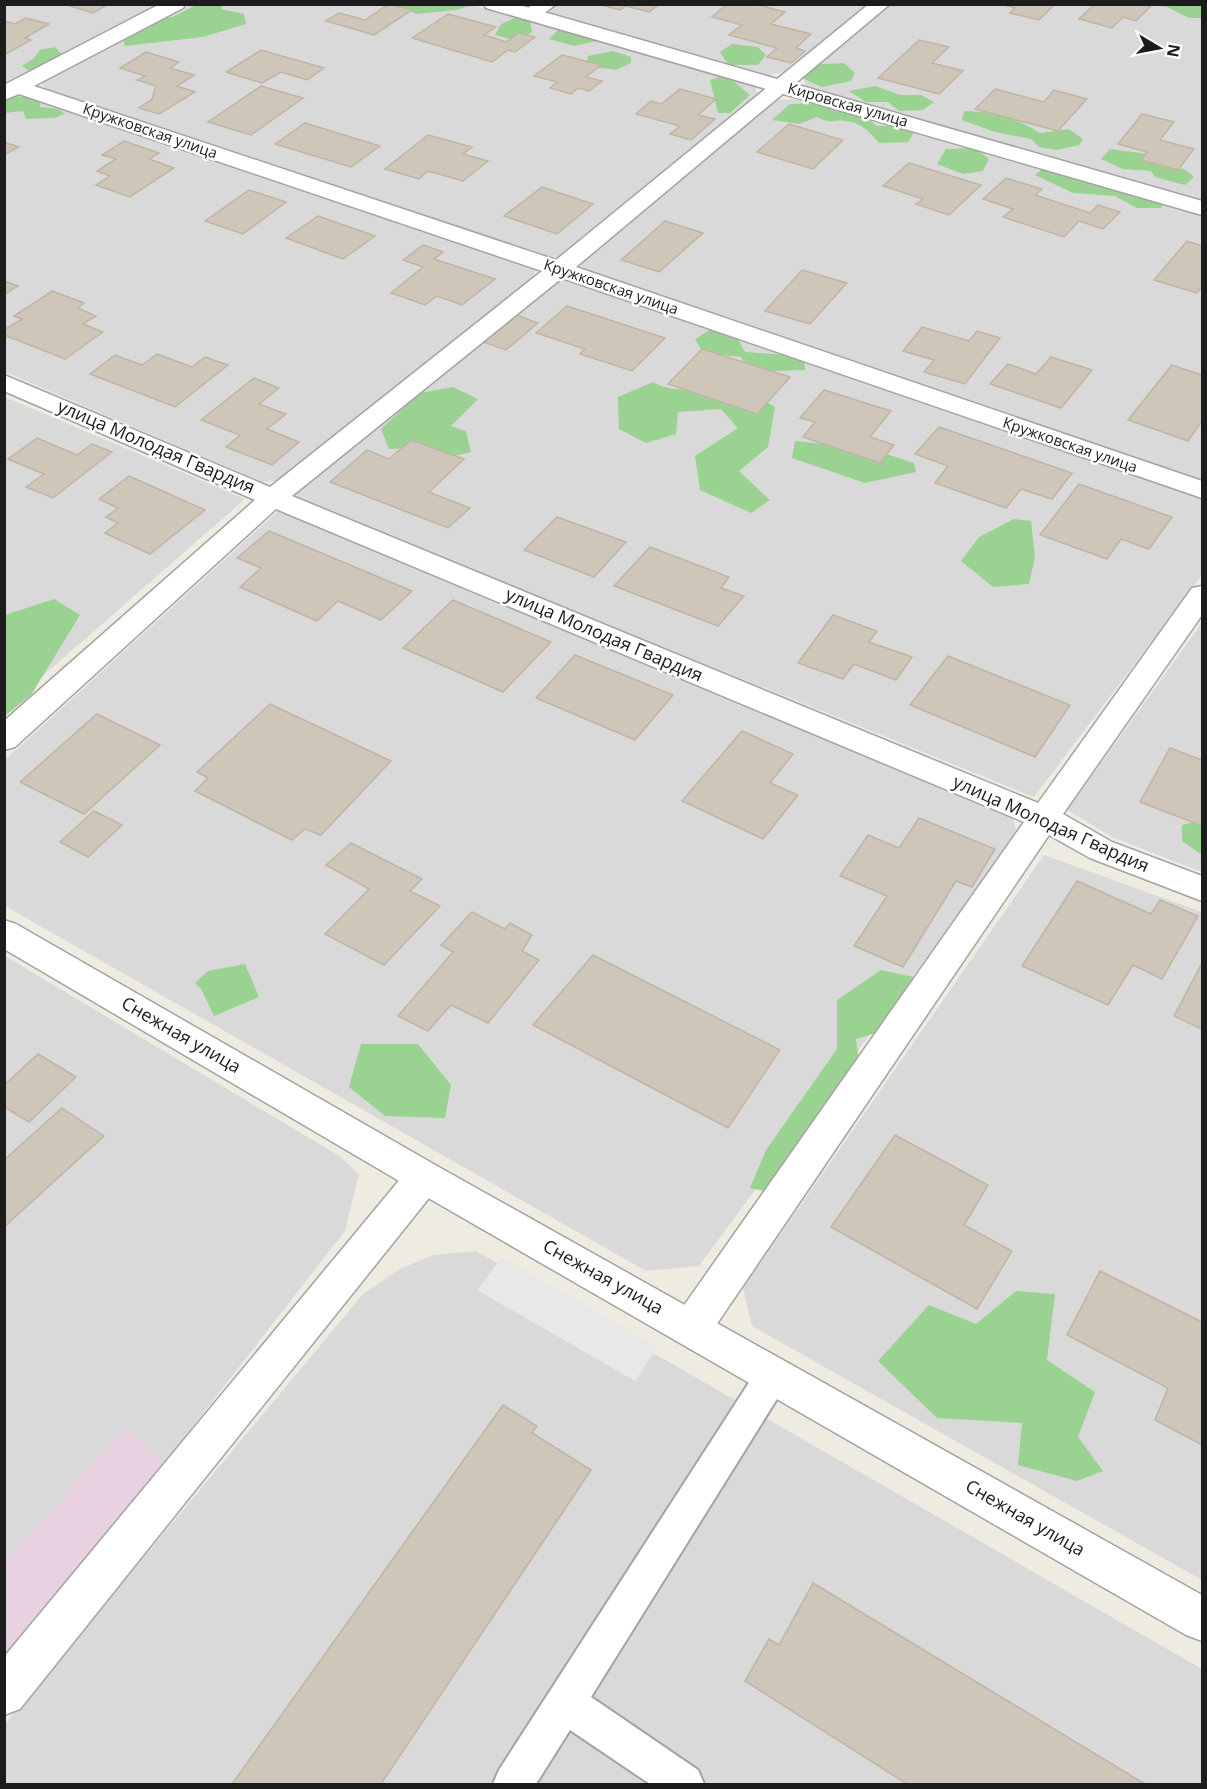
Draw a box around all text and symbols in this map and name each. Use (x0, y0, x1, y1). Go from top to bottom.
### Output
north arrow (1129, 18, 1189, 78)
text: N (1162, 42, 1186, 59)
street label: Кировская улица (786, 77, 911, 131)
street label: Кружковская улица (80, 98, 220, 162)
street label: Кружковская улица (541, 254, 681, 318)
street label: улица Молодая Гвардия (54, 394, 259, 499)
street label: Кружковская улица (1000, 412, 1140, 476)
street label: улица Молодая Гвардия (502, 582, 707, 687)
street label: улица Молодая Гвардия (950, 769, 1153, 877)
street label: Снежная улица (117, 990, 246, 1078)
street label: Снежная улица (539, 1233, 668, 1319)
street label: Снежная улица (961, 1473, 1090, 1561)

